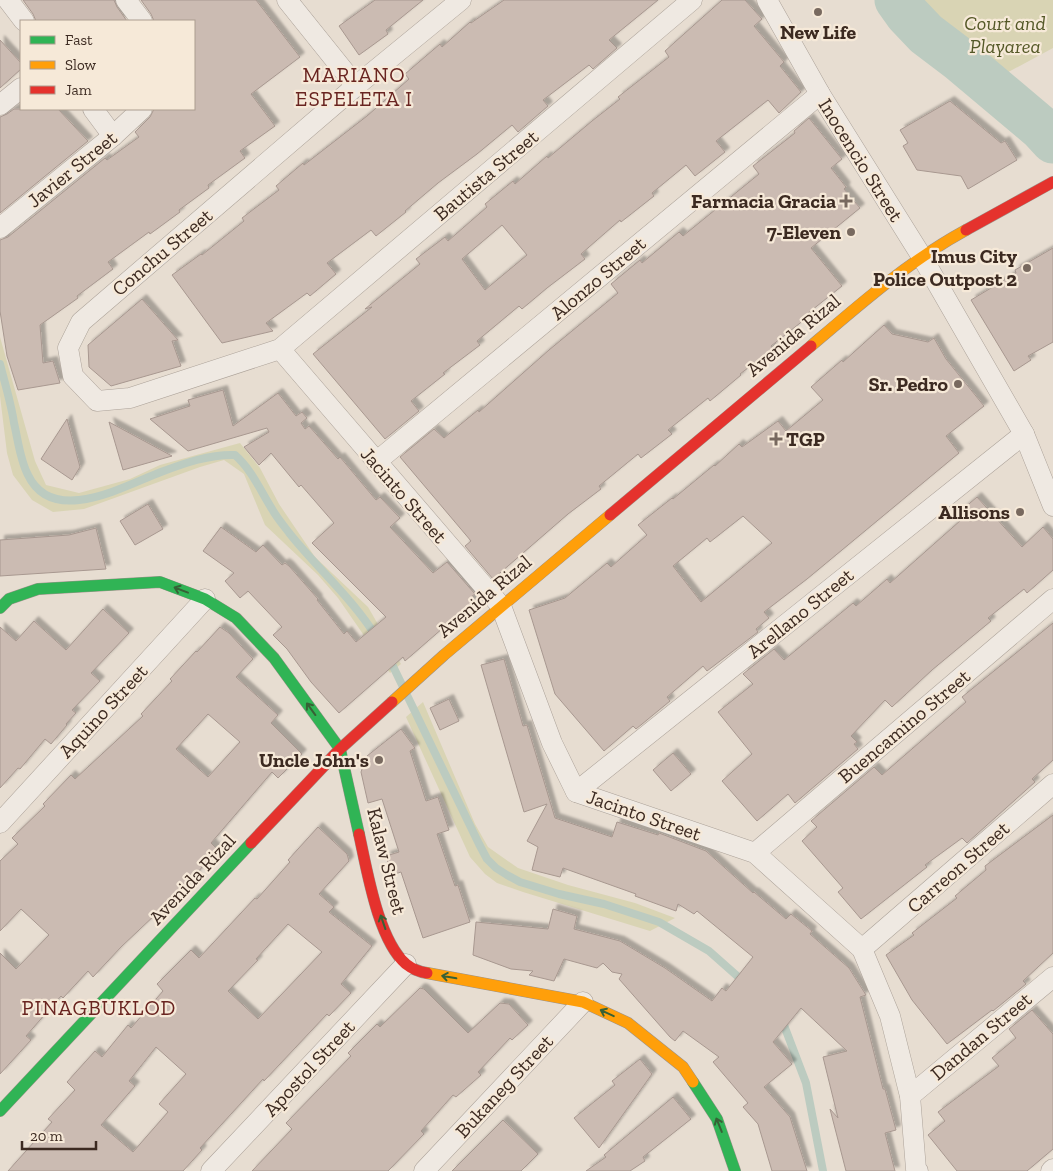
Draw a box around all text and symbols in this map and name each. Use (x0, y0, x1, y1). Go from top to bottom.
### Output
marker: New Life (812, 6, 824, 18)
park label: Court and Playarea (964, 11, 1046, 58)
legend (20, 20, 195, 110)
place label: New Life (780, 20, 856, 44)
text: Fast (65, 31, 93, 49)
text: Slow (65, 56, 97, 74)
district label: MARIANO ESPELETA I (295, 62, 413, 111)
text: Jam (65, 81, 92, 99)
street label: Inocencio Street (814, 94, 909, 226)
street label: Bautista Street (429, 124, 544, 226)
street label: Javier Street (22, 125, 122, 212)
place label: Farmacia Gracia (691, 189, 836, 213)
marker: Farmacia Gracia (840, 195, 852, 207)
street label: Conchu Street (107, 203, 217, 301)
place label: 7-Eleven (767, 220, 841, 244)
marker: 7-Eleven (845, 226, 857, 238)
street label: Alonzo Street (546, 231, 651, 325)
place label: Imus City Police Outpost 2 (873, 244, 1017, 291)
marker: Imus City Police Outpost 2 (1021, 262, 1033, 274)
street label: Avenida Rizal (741, 289, 845, 381)
place label: Sr. Pedro (868, 372, 949, 396)
marker: Sr. Pedro (952, 378, 964, 390)
place label: TGP (786, 427, 825, 451)
marker: TGP (770, 433, 782, 445)
street label: Jacinto Street (356, 442, 453, 548)
place label: Allisons (938, 500, 1010, 524)
marker: Allisons (1014, 506, 1026, 518)
street label: Avenida Rizal (432, 550, 536, 642)
street label: Arellano Street (742, 562, 859, 663)
one-way arrow (174, 585, 190, 594)
street label: Aquino Street (54, 659, 153, 763)
street label: Buencamino Street (833, 663, 975, 788)
one-way arrow (306, 702, 316, 716)
place label: Uncle John's (259, 748, 369, 772)
marker: Uncle John's (373, 754, 385, 766)
street label: Jacinto Street (584, 784, 705, 846)
street label: Kalaw Street (362, 805, 412, 917)
street label: Carreon Street (902, 816, 1015, 918)
street label: Avenida Rizal (144, 828, 240, 930)
one-way arrow (377, 914, 387, 930)
one-way arrow (441, 972, 457, 981)
street label: Dandan Street (926, 986, 1037, 1085)
district label: PINAGBUKLOD (22, 995, 176, 1020)
one-way arrow (600, 1008, 615, 1017)
street label: Apostol Street (258, 1014, 360, 1121)
street label: Bukaneg Street (450, 1029, 558, 1143)
scale bar (22, 1118, 96, 1150)
one-way arrow (713, 1118, 723, 1133)
text: 20 m (30, 1127, 63, 1145)

